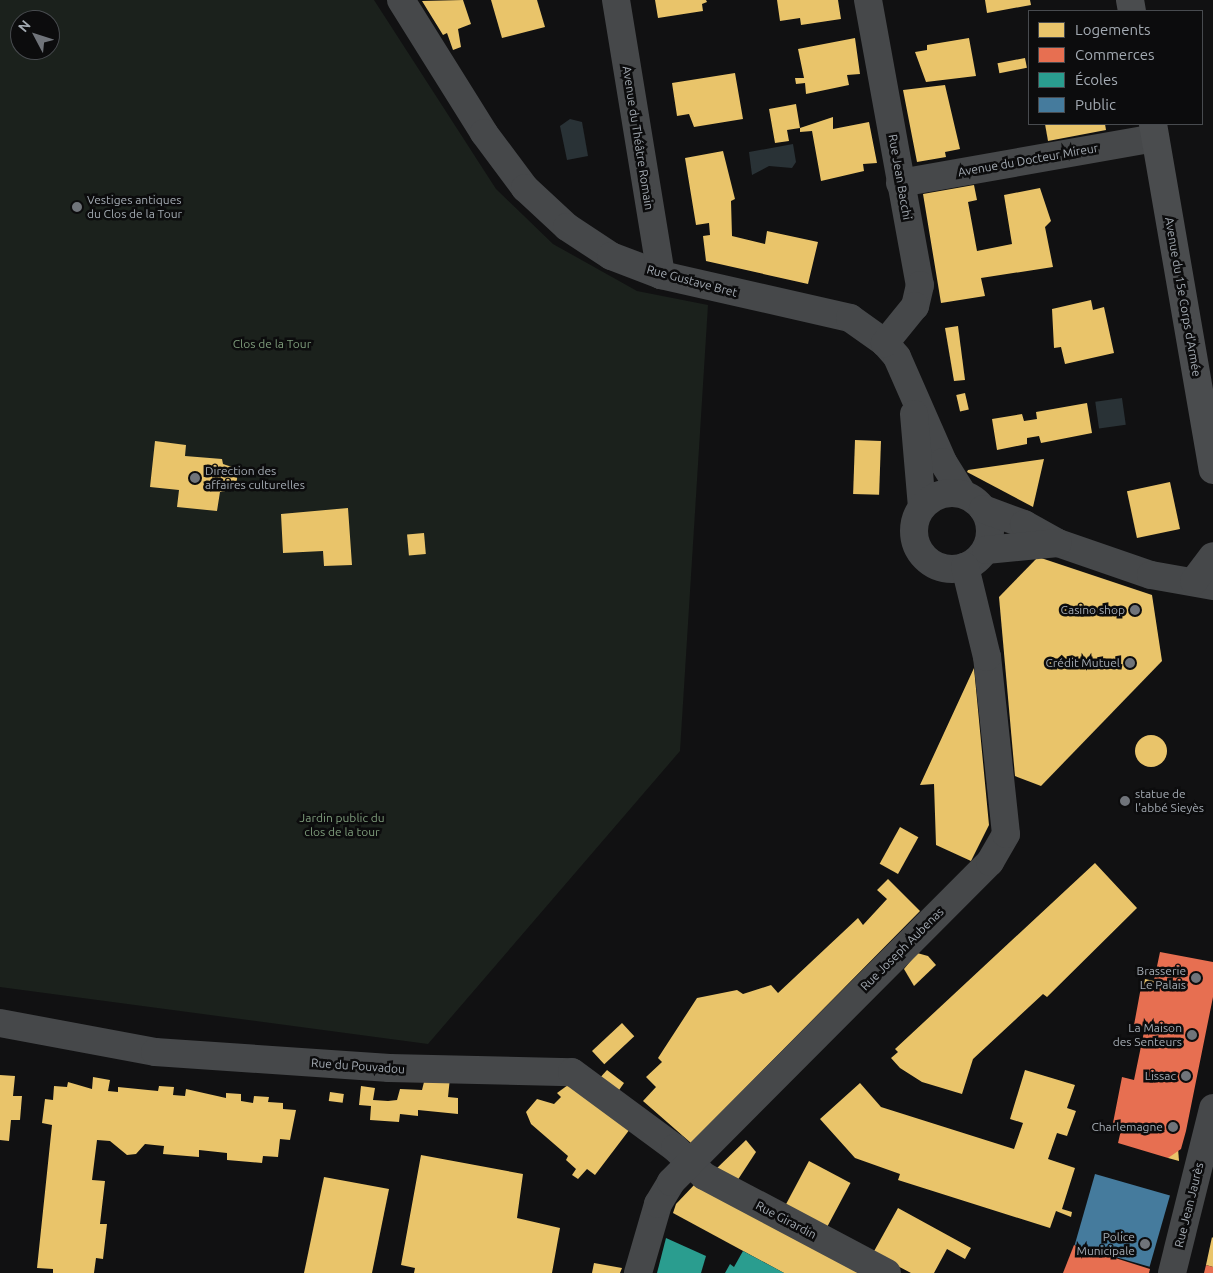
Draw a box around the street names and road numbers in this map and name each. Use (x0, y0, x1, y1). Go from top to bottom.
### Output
street label: Avenue du Théâtre Romain (620, 65, 656, 211)
street label: Rue Jean Bacchi (885, 133, 915, 221)
street label: Avenue du Docteur Mireur (957, 141, 1099, 179)
street label: Avenue du 15e Corps d'Armée (1162, 216, 1204, 378)
street label: Rue Gustave Bret (645, 262, 739, 300)
street label: Rue Joseph Aubenas (857, 904, 947, 994)
street label: Rue du Pouvadou (311, 1056, 405, 1076)
street label: Rue Jean Jaurès (1171, 1161, 1207, 1249)
street label: Rue Girardin (753, 1198, 819, 1242)

